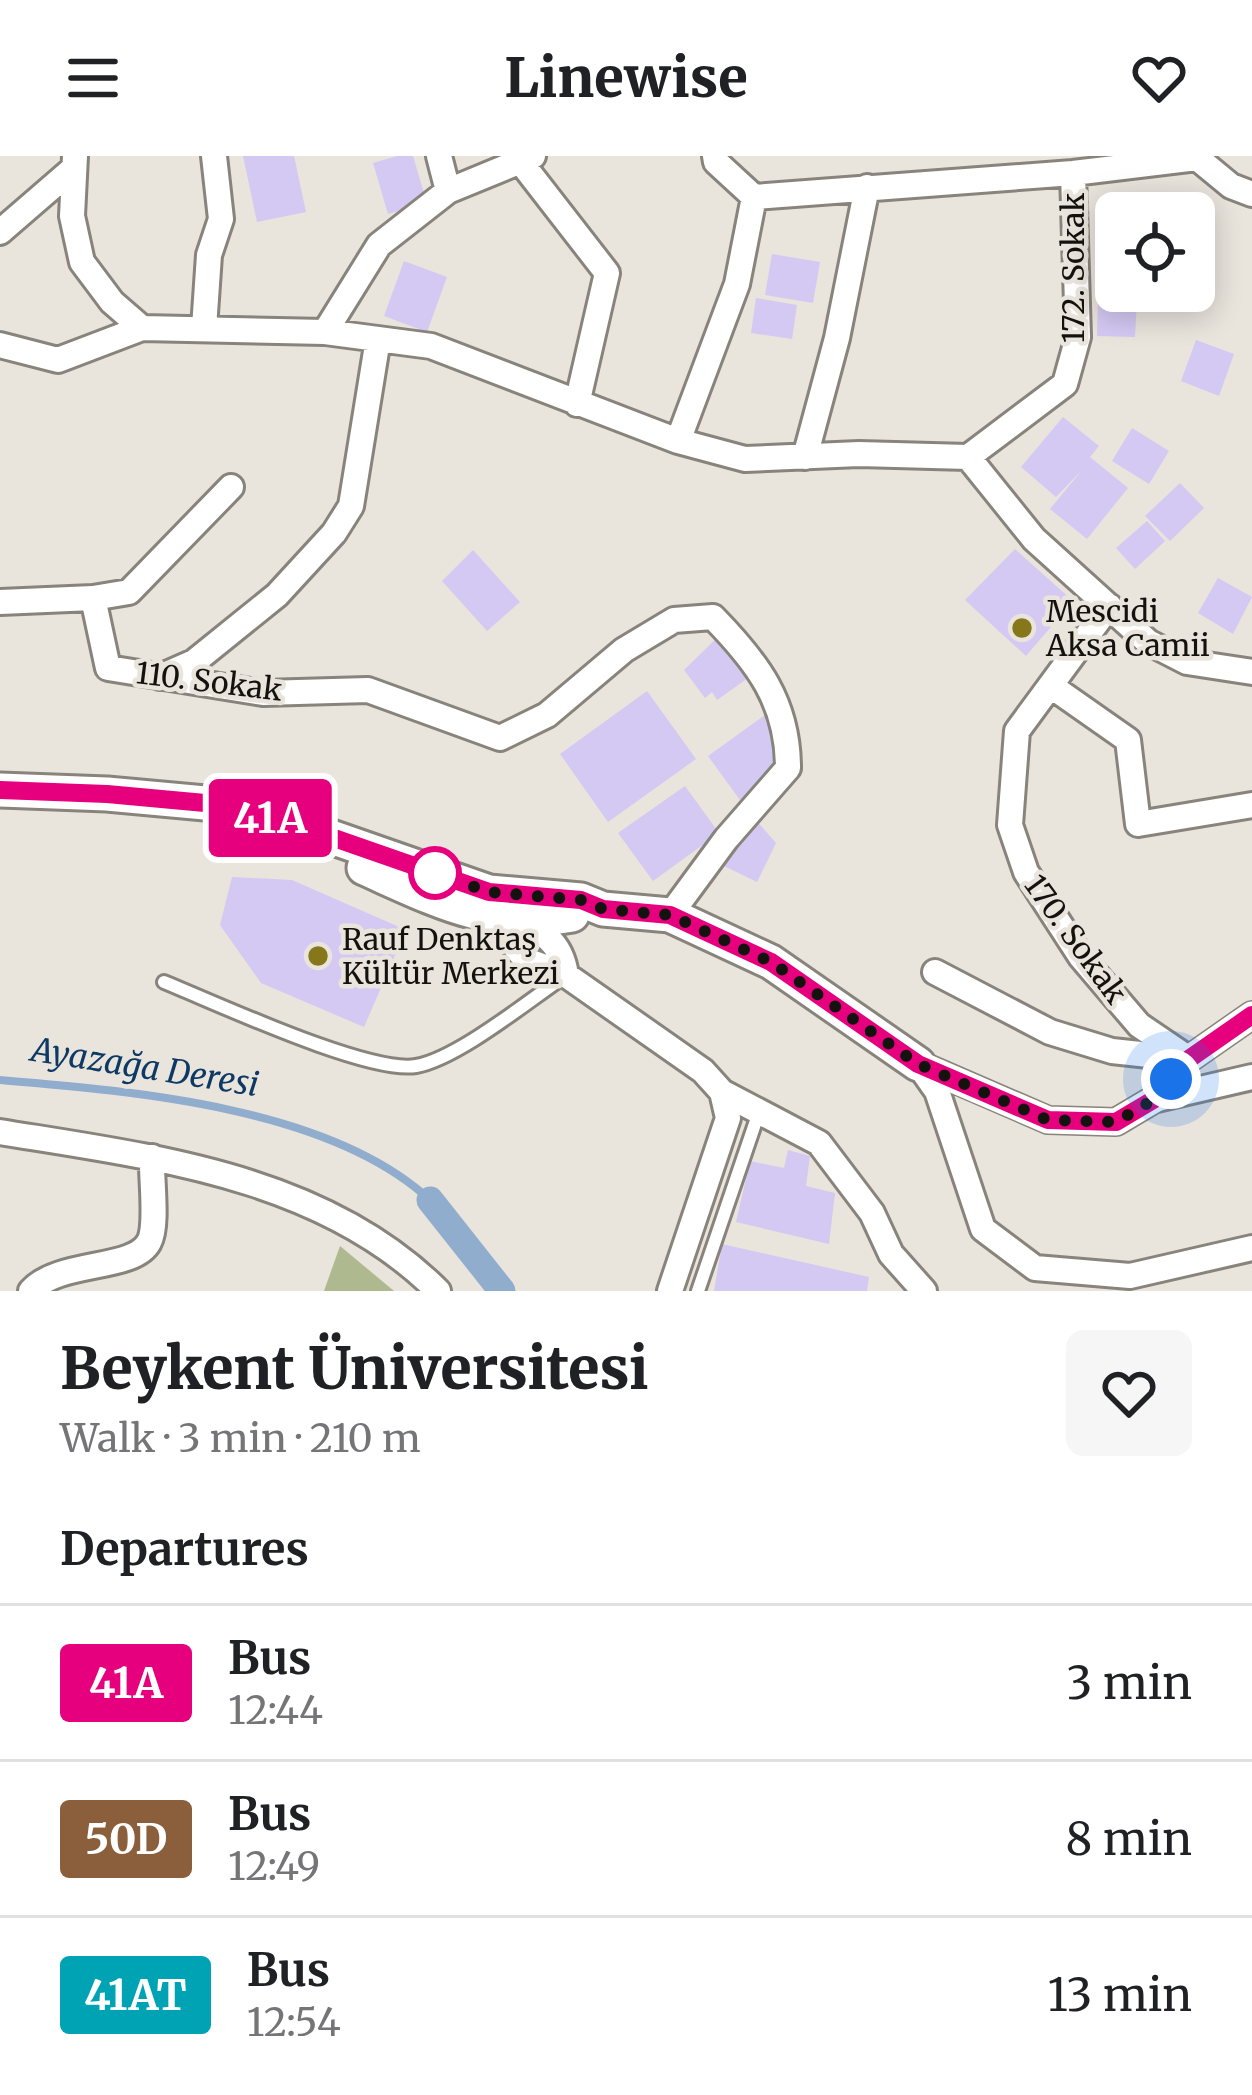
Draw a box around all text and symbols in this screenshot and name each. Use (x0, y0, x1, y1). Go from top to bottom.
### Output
text: Linewise (504, 44, 748, 112)
icon: menu (60, 45, 126, 111)
icon: heart (1126, 45, 1192, 111)
map controls (1095, 192, 1215, 312)
button: locate (1095, 192, 1215, 312)
street label: 172. Sokak (1054, 193, 1092, 343)
place label: Mescidi Aksa Camii (1045, 592, 1210, 664)
marker: Mescidi Aksa Camii (1009, 615, 1035, 641)
street label: 110. Sokak (134, 653, 284, 709)
line badge: 41A (201, 779, 339, 857)
text: 41A (233, 792, 307, 844)
unlabelled marker (410, 848, 460, 898)
street label: 170. Sokak (1016, 867, 1136, 1011)
place label: Rauf Denktaş Kültür Merkezi (342, 920, 559, 992)
marker: Rauf Denktaş Kültür Merkezi (305, 943, 331, 969)
water label: Ayazağa Deresi (26, 1028, 262, 1105)
your location (1141, 1049, 1201, 1109)
button: heart (1066, 1330, 1192, 1456)
text: Beykent Üniversitesi (60, 1333, 649, 1405)
text: Walk · 3 min · 210 m (60, 1414, 421, 1463)
text: Departures (60, 1521, 309, 1577)
text: Bus (228, 1630, 311, 1686)
text: 3 min (1067, 1655, 1192, 1711)
text: 41A (89, 1657, 163, 1709)
text: 12:44 (228, 1686, 323, 1735)
text: Bus (228, 1786, 311, 1842)
text: 8 min (1066, 1811, 1192, 1867)
text: 50D (85, 1813, 167, 1865)
text: 12:49 (228, 1842, 320, 1891)
text: Bus (247, 1942, 330, 1998)
text: 13 min (1047, 1967, 1192, 2023)
text: 41AT (84, 1969, 187, 2021)
text: 12:54 (247, 1998, 341, 2047)

